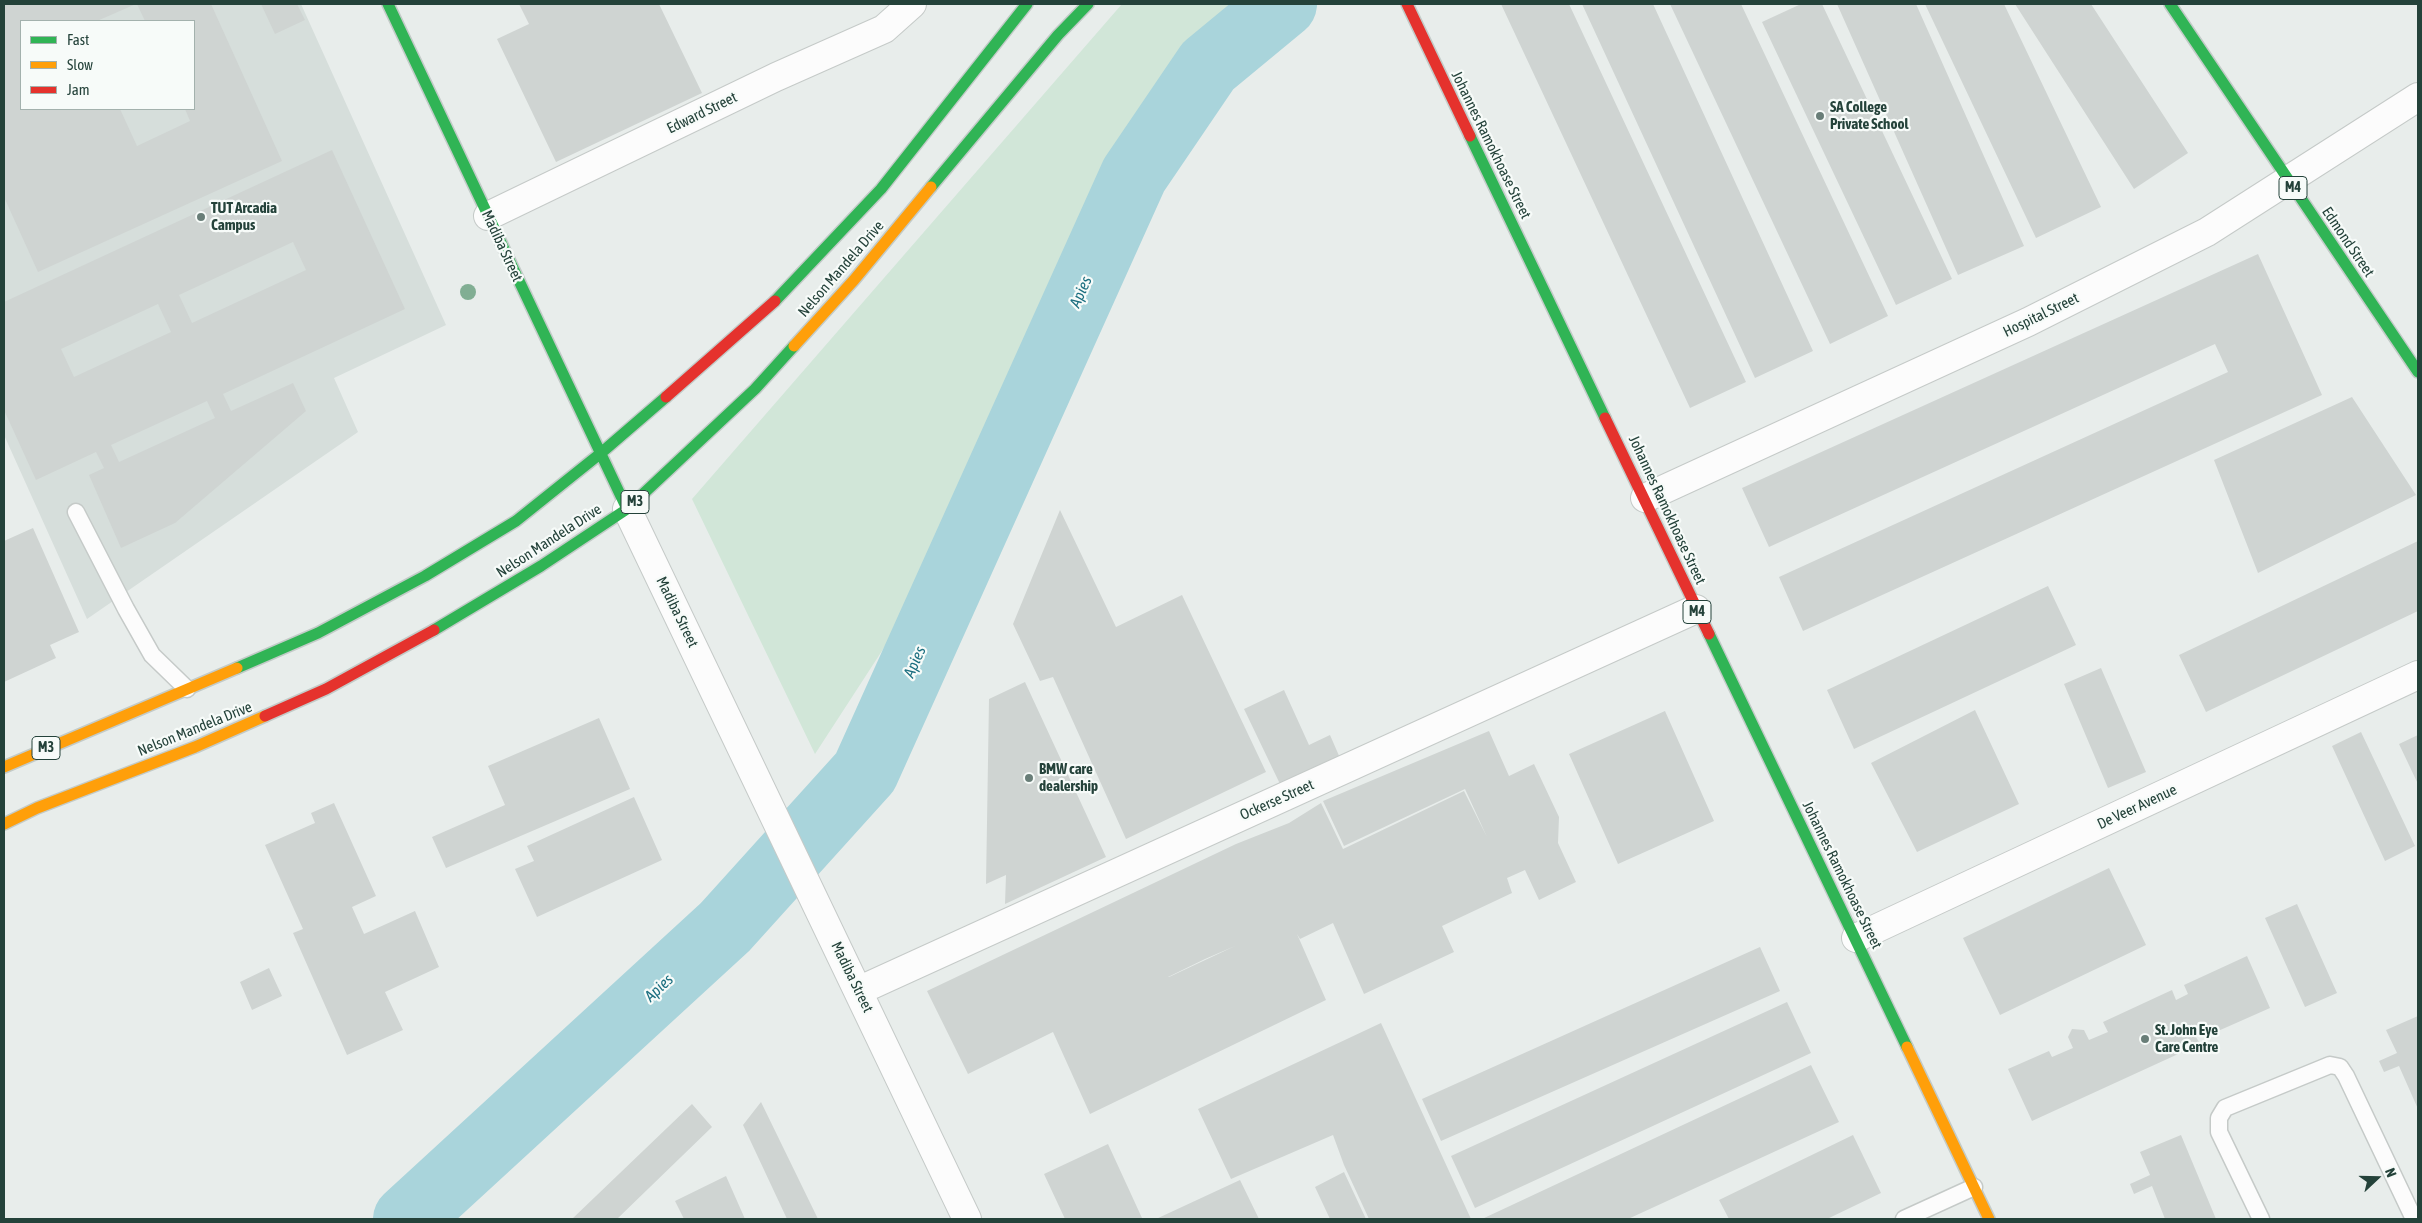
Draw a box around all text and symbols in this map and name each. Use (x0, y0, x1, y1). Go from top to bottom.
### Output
legend (20, 20, 195, 110)
text: Fast (67, 31, 89, 48)
text: Slow (67, 56, 93, 73)
street label: Johannes Ramokhoase Street (1447, 68, 1535, 222)
text: Jam (67, 81, 90, 98)
street label: Edward Street (664, 88, 740, 138)
place label: SA College Private School (1830, 98, 1908, 133)
marker: SA College Private School (1814, 110, 1826, 122)
road number: M4 (2279, 177, 2307, 200)
place label: TUT Arcadia Campus (211, 199, 277, 234)
street label: Edmond Street (2318, 204, 2378, 280)
street label: Madiba Street (478, 207, 526, 285)
marker: TUT Arcadia Campus (195, 211, 207, 223)
street label: Nelson Mandela Drive (794, 217, 888, 321)
water label: Apies (1066, 273, 1096, 311)
street label: Hospital Street (2000, 289, 2082, 341)
street label: Johannes Ramokhoase Street (1625, 433, 1709, 587)
road number: M3 (621, 491, 649, 514)
street label: Nelson Mandela Drive (493, 500, 605, 582)
street label: Madiba Street (652, 574, 702, 650)
road number: M4 (1683, 600, 1711, 624)
water label: Apies (900, 643, 930, 681)
street label: Nelson Mandela Drive (135, 698, 255, 760)
road number: M3 (32, 736, 60, 760)
place label: BMW care dealership (1039, 760, 1098, 795)
marker: BMW care dealership (1023, 772, 1035, 784)
street label: Ockerse Street (1237, 776, 1317, 824)
street label: De Veer Avenue (2094, 781, 2180, 833)
street label: Johannes Ramokhoase Street (1798, 798, 1886, 952)
street label: Madiba Street (827, 939, 877, 1015)
water label: Apies (641, 970, 677, 1006)
place label: St. John Eye Care Centre (2155, 1021, 2218, 1056)
marker: St. John Eye Care Centre (2139, 1033, 2151, 1045)
north arrow (2352, 1153, 2402, 1203)
text: N (2382, 1166, 2400, 1179)

